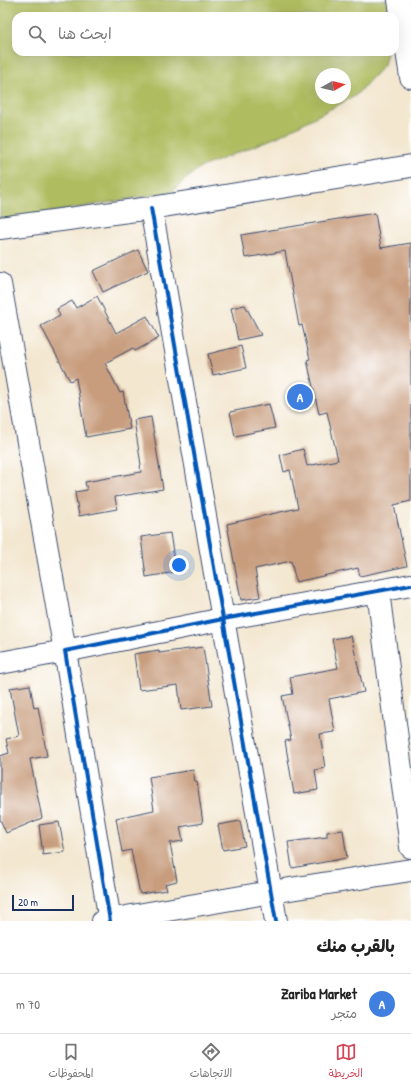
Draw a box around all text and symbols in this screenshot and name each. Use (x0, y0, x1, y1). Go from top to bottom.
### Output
search box (12, 12, 399, 56)
icon: search (26, 23, 48, 45)
text: ابحث هنا (58, 23, 112, 44)
north arrow (315, 68, 351, 104)
pin: A (287, 382, 313, 412)
your location (169, 555, 189, 575)
scale bar (12, 893, 74, 912)
text: 20 m (18, 895, 38, 909)
text: بالقرب منك (317, 934, 395, 957)
text: Zariba Market (281, 983, 357, 1004)
text: 70 m (16, 995, 40, 1013)
text: A (379, 995, 385, 1013)
text: متجر (332, 1004, 357, 1022)
tab: المحفوظات (48, 1041, 93, 1083)
tab: الاتجاهات (190, 1041, 232, 1083)
tab: الخريطة (329, 1041, 363, 1083)

